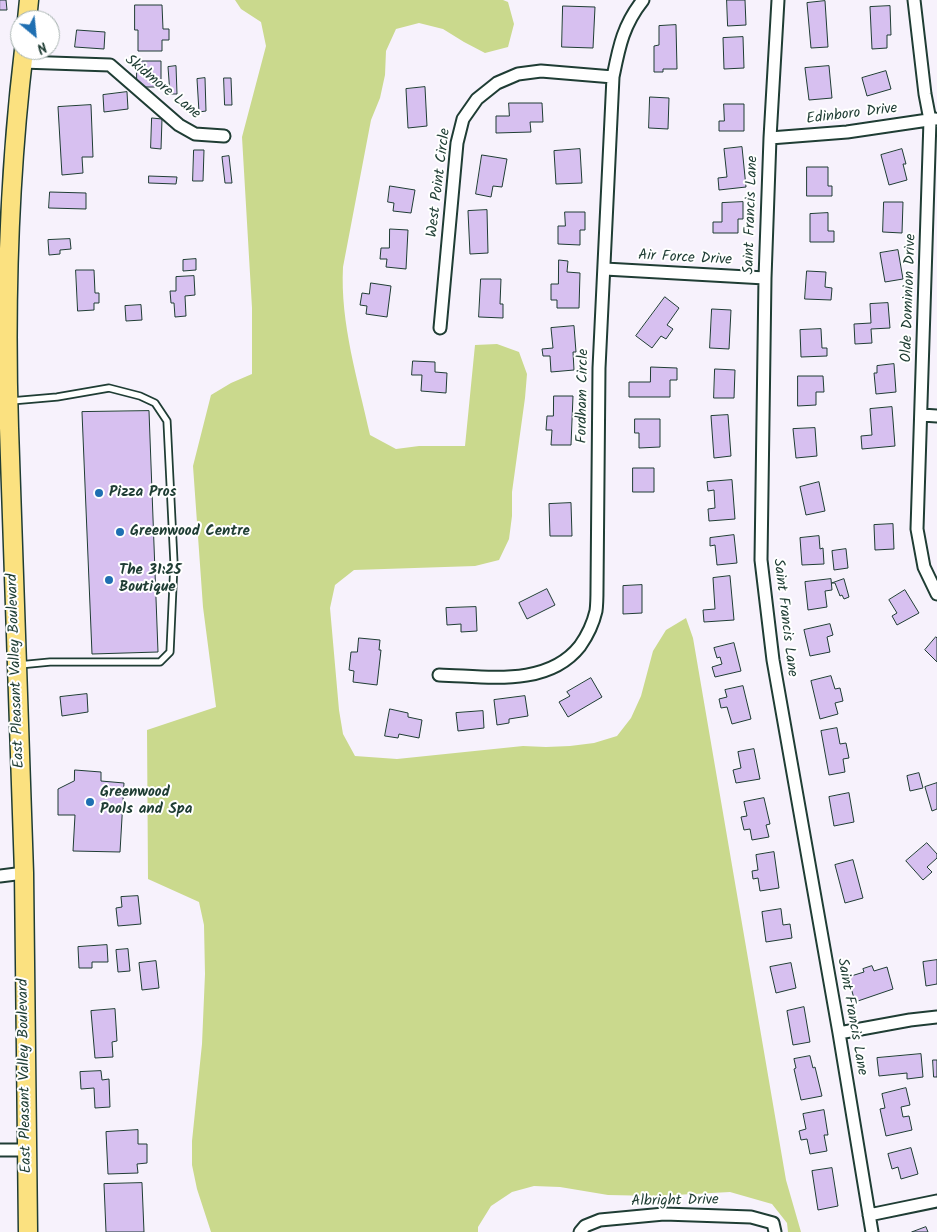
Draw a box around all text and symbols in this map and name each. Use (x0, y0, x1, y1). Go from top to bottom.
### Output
north arrow (10, 10, 60, 60)
text: N (33, 36, 51, 59)
street label: Skidmore Lane (120, 52, 204, 124)
street label: Edinboro Drive (805, 100, 899, 130)
street label: West Point Circle (424, 127, 456, 239)
street label: Saint Francis Lane (741, 155, 763, 275)
street label: Olde Dominion Drive (899, 233, 921, 363)
street label: Air Force Drive (638, 248, 732, 270)
street label: Fordham Circle (574, 348, 594, 444)
place label: Pizza Pros (109, 484, 176, 502)
marker: Pizza Pros (93, 487, 105, 499)
place label: Greenwood Centre (130, 523, 250, 541)
marker: Greenwood Centre (114, 526, 126, 538)
street label: Saint Francis Lane (768, 558, 800, 678)
place label: The 31:25 Boutique (119, 562, 181, 597)
street label: East Pleasant Valley Boulevard (5, 573, 29, 769)
marker: The 31:25 Boutique (103, 574, 115, 586)
place label: Greenwood Pools and Spa (100, 784, 193, 819)
marker: Greenwood Pools and Spa (84, 796, 96, 808)
street label: Saint Francis Lane (832, 957, 870, 1077)
street label: East Pleasant Valley Boulevard (15, 978, 37, 1174)
street label: Albright Drive (631, 1192, 719, 1212)

